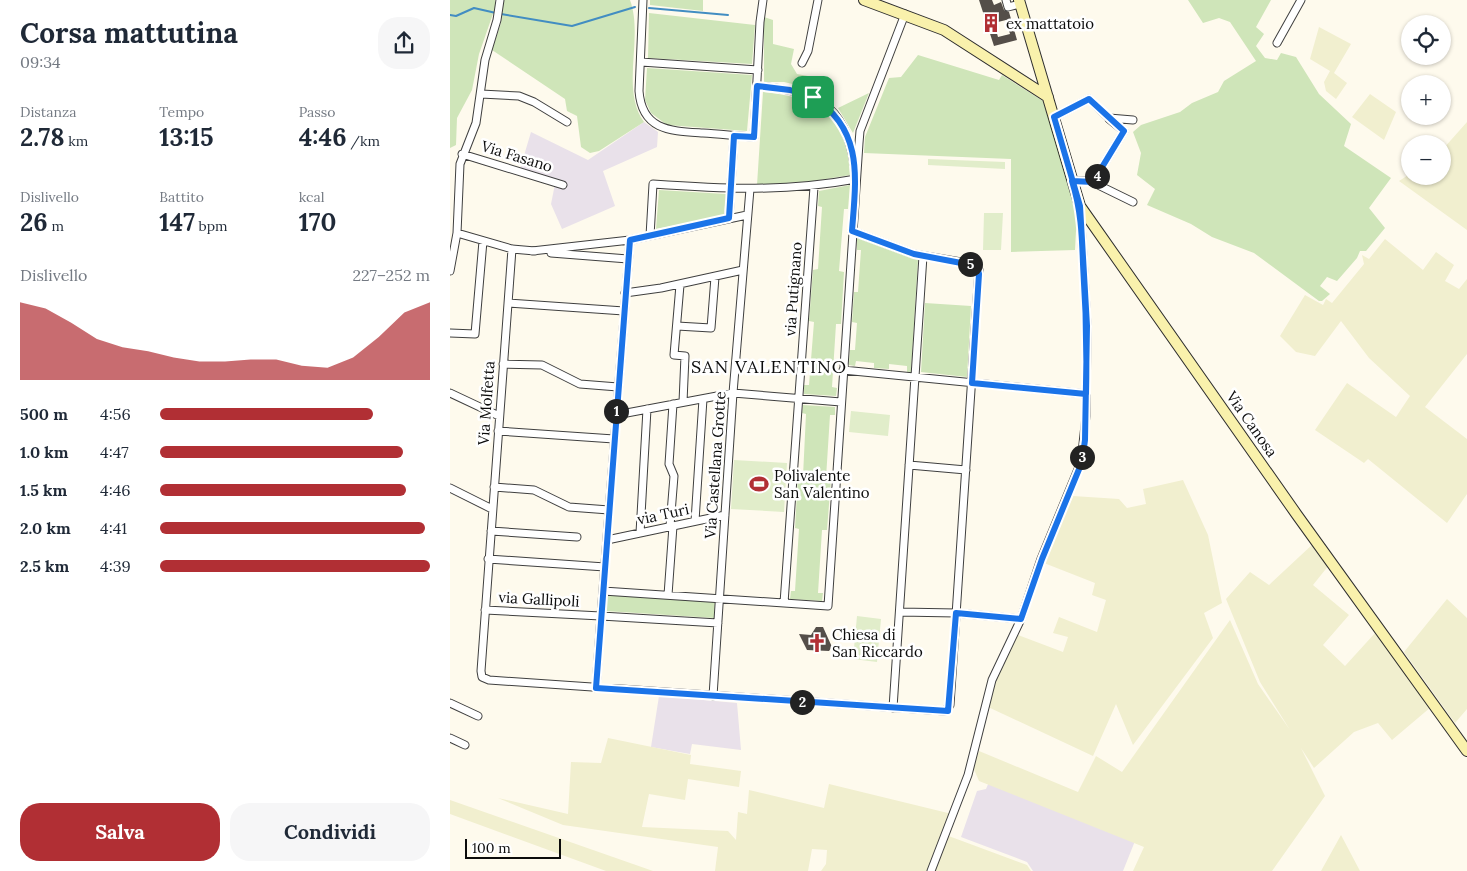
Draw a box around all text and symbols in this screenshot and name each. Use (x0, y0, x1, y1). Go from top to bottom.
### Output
building icon: ex mattatoio (980, 12, 1002, 34)
place label: ex mattatoio (1006, 14, 1094, 33)
text: Corsa mattutina (20, 15, 238, 51)
map controls (1401, 15, 1451, 185)
button: locate (1401, 15, 1451, 65)
button: share (378, 17, 430, 69)
text: 09:34 (20, 52, 61, 72)
button: + (1401, 75, 1451, 125)
pin (792, 76, 834, 118)
icon: arrive (799, 83, 827, 111)
text: Distanza (20, 103, 76, 121)
text: Tempo (159, 103, 204, 121)
text: Passo (299, 103, 335, 121)
text: 2.78 (20, 121, 64, 153)
text: 13:15 (159, 121, 213, 153)
text: 4:46 (299, 121, 347, 153)
text: km (64, 132, 88, 150)
text: /km (347, 132, 380, 150)
button: − (1401, 135, 1451, 185)
street label: Via Fasano (478, 136, 555, 176)
pin: 4 (1084, 164, 1110, 188)
text: 4 (1094, 167, 1101, 185)
text: Dislivello (20, 188, 79, 206)
text: Battito (159, 188, 204, 206)
text: kcal (299, 188, 325, 206)
text: 26 (20, 206, 48, 238)
text: 147 (159, 206, 195, 238)
text: 170 (299, 206, 336, 238)
text: m (48, 217, 64, 235)
text: bpm (195, 217, 228, 235)
street label: via Putignano (780, 241, 806, 337)
pin: 5 (958, 252, 982, 276)
text: 5 (967, 255, 974, 273)
text: Dislivello (20, 265, 87, 285)
text: 227–252 m (352, 265, 430, 285)
district label: SAN VALENTINO (691, 355, 847, 378)
street label: Via Molfetta (474, 360, 498, 447)
street label: Via Canosa (1222, 386, 1282, 461)
street label: Via Castellana Grotte (700, 391, 730, 540)
pin: 1 (604, 398, 628, 424)
text: 1 (614, 402, 619, 420)
text: 500 m (20, 404, 68, 424)
text: 4:56 (100, 404, 131, 424)
text: 1.0 km (20, 442, 69, 462)
text: 4:47 (100, 442, 129, 462)
pin: 3 (1070, 444, 1094, 470)
text: 3 (1079, 448, 1086, 466)
place label: Polivalente San Valentino (774, 466, 870, 502)
sports icon: Polivalente San Valentino (748, 473, 770, 495)
text: 1.5 km (20, 480, 67, 500)
text: 4:46 (100, 480, 131, 500)
street label: via Turi (635, 499, 691, 529)
text: 2.0 km (20, 518, 71, 538)
text: 4:41 (100, 518, 127, 538)
text: 2.5 km (20, 556, 69, 576)
text: 4:39 (100, 556, 131, 576)
street label: via Gallipoli (498, 587, 580, 611)
place label: Chiesa di San Riccardo (832, 625, 923, 661)
church icon: Chiesa di San Riccardo (806, 632, 828, 654)
pin: 2 (790, 690, 814, 714)
text: 2 (799, 693, 806, 711)
button: Salva (20, 803, 220, 861)
button: Condividi (230, 803, 430, 861)
scale bar (465, 836, 561, 859)
text: 100 m (472, 839, 511, 857)

